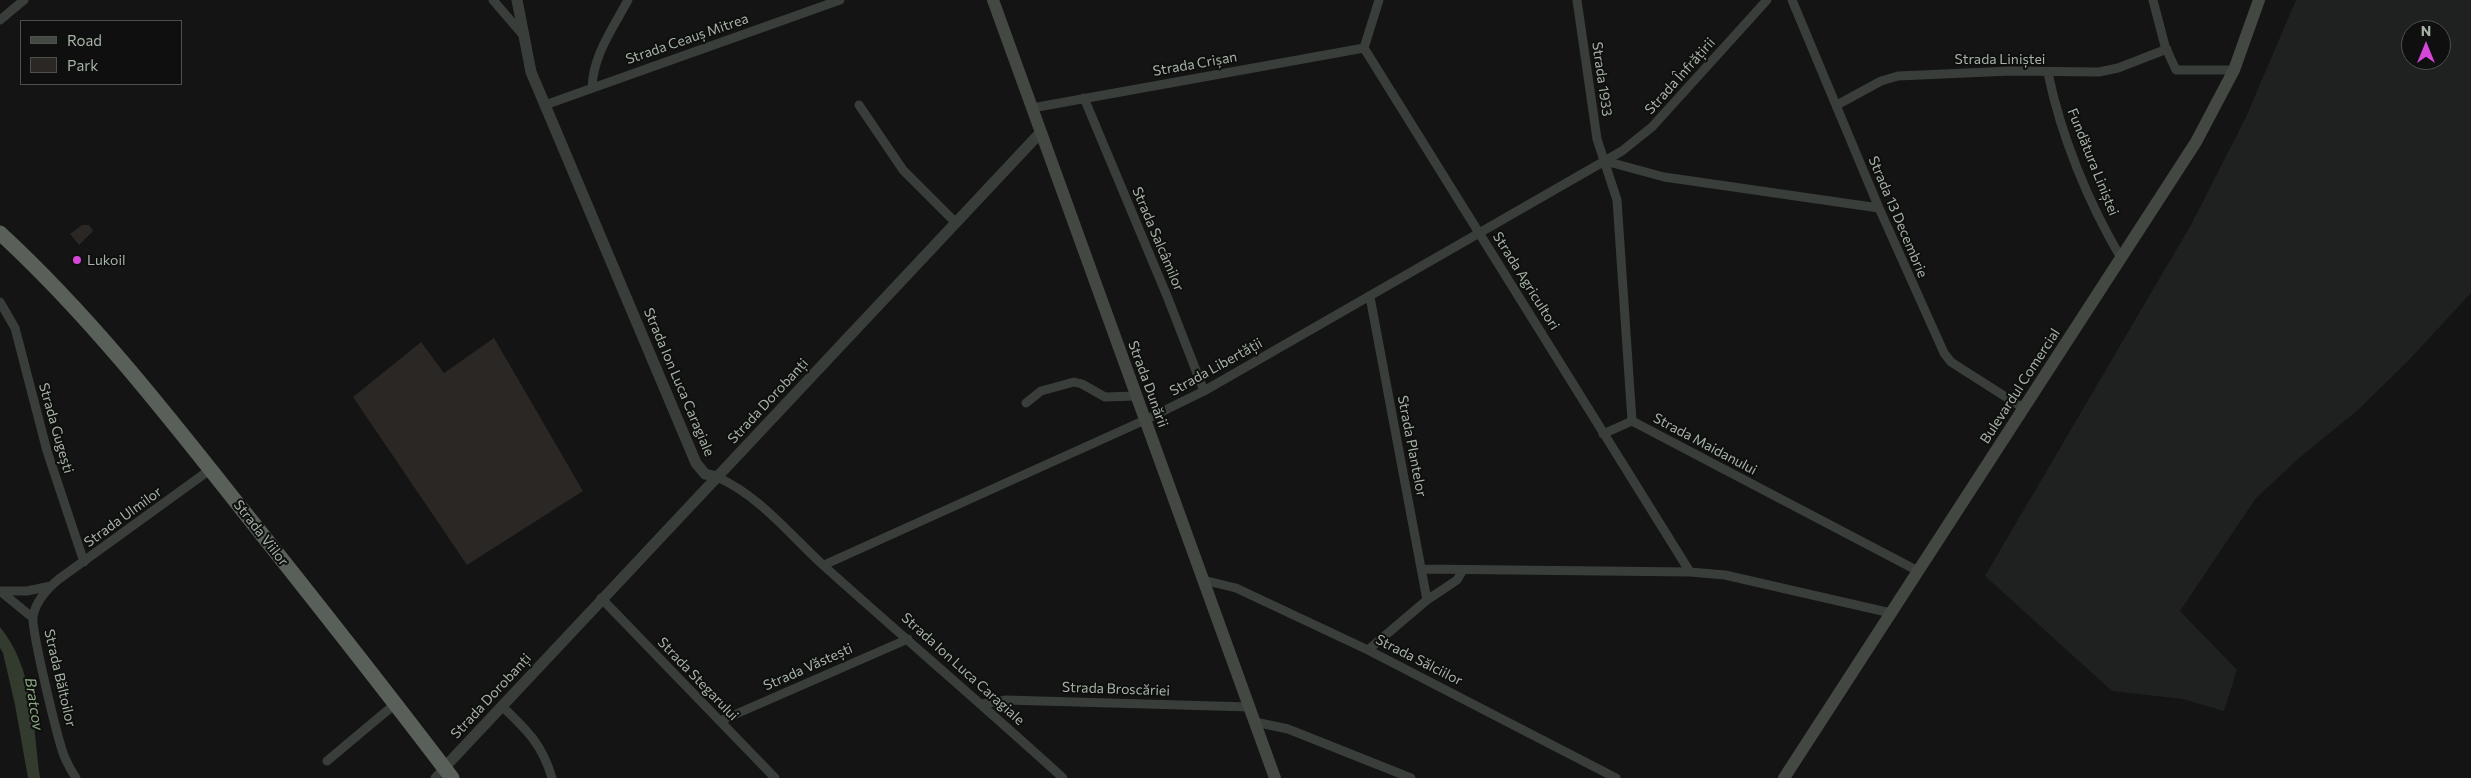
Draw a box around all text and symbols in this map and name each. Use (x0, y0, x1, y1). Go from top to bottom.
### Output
street label: Strada Ceauș Mitrea (623, 10, 751, 68)
legend (20, 20, 182, 85)
north arrow (2401, 20, 2451, 70)
text: N (2421, 22, 2431, 39)
text: Road (67, 31, 102, 49)
street label: Strada Înfrățirii (1641, 34, 1719, 118)
street label: Strada 1933 (1588, 41, 1616, 117)
street label: Strada Crișan (1152, 48, 1238, 80)
street label: Strada Liniștei (1955, 51, 2045, 67)
text: Park (67, 56, 98, 74)
street label: Fundătura Liniștei (2064, 106, 2122, 218)
street label: Strada 13 Decembrie (1865, 154, 1931, 280)
street label: Strada Salcâmilor (1129, 185, 1187, 293)
street label: Strada Agricultori (1489, 229, 1563, 333)
place label: Lukoil (87, 252, 126, 268)
marker: Lukoil (71, 254, 83, 266)
street label: Strada Ion Luca Caragiale (640, 305, 718, 459)
street label: Bulevardul Comercial (1977, 325, 2063, 447)
street label: Strada Libertății (1167, 335, 1265, 399)
street label: Strada Dunării (1125, 338, 1171, 430)
street label: Strada Dorobanți (724, 355, 812, 447)
street label: Strada Gugești (35, 381, 77, 475)
street label: Strada Plantelor (1394, 394, 1430, 498)
street label: Strada Maidanului (1650, 410, 1760, 478)
street label: Strada Ulmilor (81, 483, 165, 551)
street label: Strada Viilor (230, 497, 292, 569)
street label: Strada Ion Luca Caragiale (898, 609, 1028, 729)
street label: Strada Băltoilor (41, 628, 79, 728)
street label: Strada Sălciilor (1373, 631, 1465, 689)
street label: Strada Stegarului (654, 634, 742, 724)
street label: Strada Văstești (761, 640, 855, 694)
street label: Strada Dorobanți (447, 650, 535, 742)
water label: Bratcov (21, 676, 47, 732)
street label: Strada Broscăriei (1062, 679, 1170, 699)

